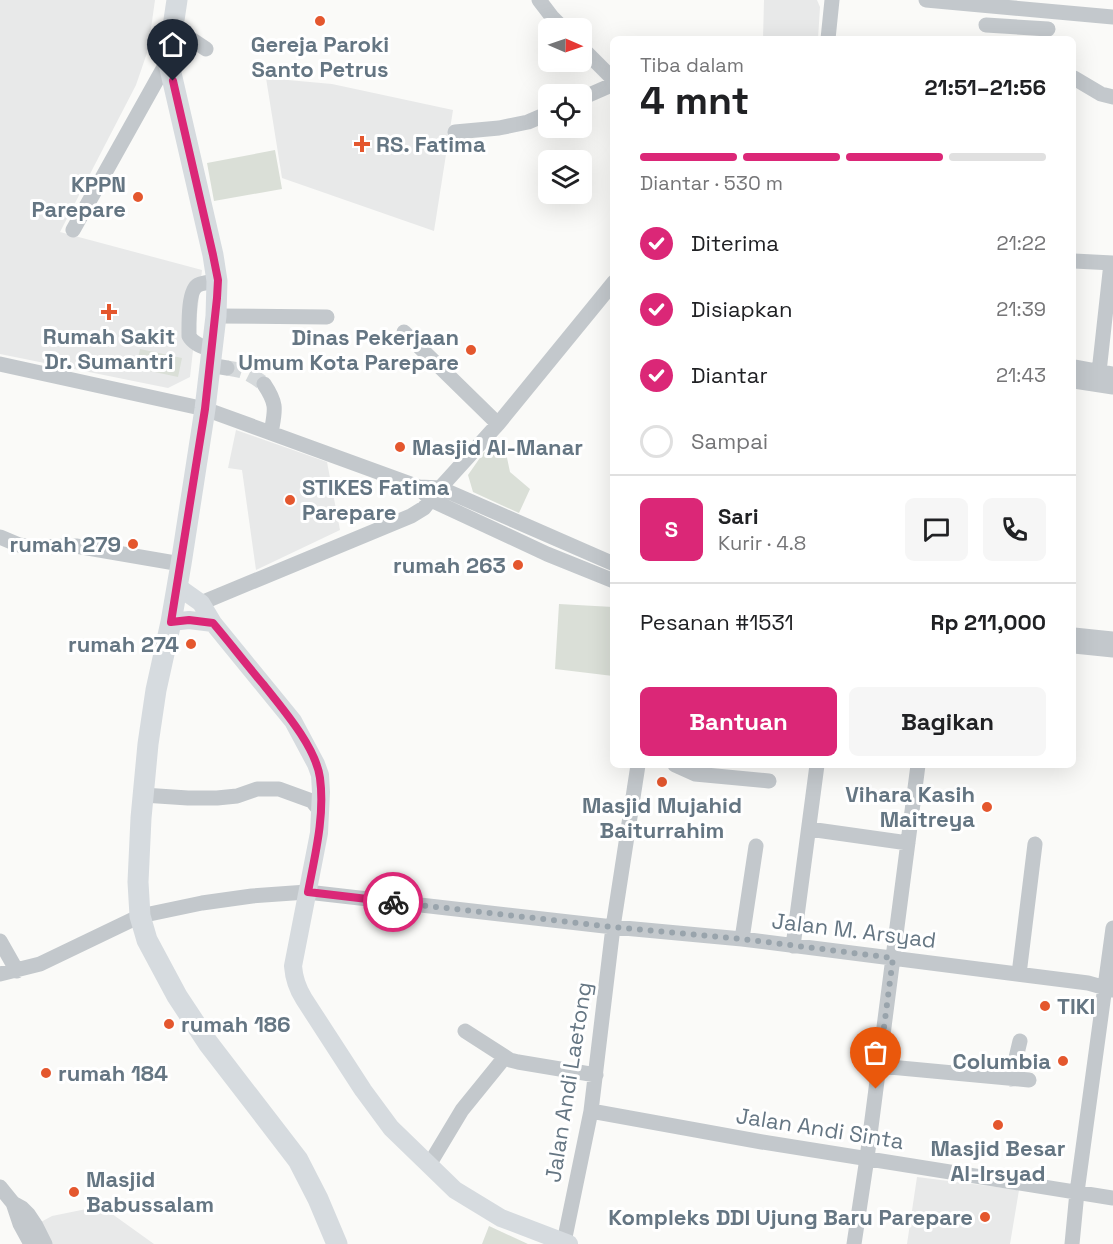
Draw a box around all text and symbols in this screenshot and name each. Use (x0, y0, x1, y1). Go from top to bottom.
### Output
marker: Gereja Paroki Santo Petrus (313, 14, 327, 28)
north arrow (538, 18, 592, 72)
map controls (538, 18, 592, 204)
pin (147, 19, 198, 81)
icon: home (156, 28, 189, 61)
place label: Gereja Paroki Santo Petrus (251, 30, 389, 83)
text: Tiba dalam (640, 52, 744, 78)
text: 21:51–21:56 (924, 73, 1046, 101)
text: 4 mnt (640, 76, 749, 125)
button: locate (538, 84, 592, 138)
place label: RS. Fatima (376, 130, 486, 158)
marker: RS. Fatima (353, 135, 371, 153)
button: layers (538, 150, 592, 204)
place label: KPPN Parepare (31, 170, 126, 223)
text: Diantar · 530 m (640, 170, 783, 196)
marker: KPPN Parepare (131, 190, 145, 204)
icon: check (640, 227, 673, 260)
text: Diterima (691, 229, 779, 257)
text: 21:22 (996, 230, 1046, 256)
icon: check (640, 293, 673, 326)
text: Disiapkan (691, 295, 793, 323)
text: 21:39 (996, 296, 1046, 322)
marker: Rumah Sakit Dr. Sumantri (100, 303, 118, 321)
place label: Rumah Sakit Dr. Sumantri (43, 322, 175, 375)
place label: Dinas Pekerjaan Umum Kota Parepare (238, 323, 459, 376)
marker: Dinas Pekerjaan Umum Kota Parepare (464, 343, 478, 357)
icon: check (640, 359, 673, 392)
text: Diantar (691, 361, 768, 389)
text: 21:43 (996, 362, 1046, 388)
text: Sampai (691, 427, 768, 455)
place label: Masjid Al-Manar (412, 433, 583, 461)
marker: Masjid Al-Manar (393, 440, 407, 454)
place label: STIKES Fatima Parepare (302, 473, 450, 526)
marker: STIKES Fatima Parepare (283, 493, 297, 507)
button: chat (905, 498, 968, 561)
button: phone (983, 498, 1046, 561)
text: Sari (718, 502, 759, 530)
text: S (665, 515, 678, 543)
place label: rumah 279 (9, 530, 121, 558)
text: Kurir · 4.8 (718, 530, 806, 556)
marker: rumah 279 (126, 537, 140, 551)
place label: rumah 263 (393, 551, 506, 579)
marker: rumah 263 (511, 558, 525, 572)
text: Pesanan #1531 (640, 608, 794, 636)
text: Rp 211,000 (931, 608, 1046, 636)
place label: rumah 274 (68, 630, 179, 658)
marker: rumah 274 (184, 637, 198, 651)
button: Bantuan (640, 687, 837, 756)
button: Bagikan (849, 687, 1046, 756)
marker: Masjid Mujahid Baiturrahim (655, 775, 669, 789)
place label: Vihara Kasih Maitreya (845, 780, 975, 833)
place label: Masjid Mujahid Baiturrahim (582, 791, 742, 844)
marker: Vihara Kasih Maitreya (980, 800, 994, 814)
courier (363, 872, 423, 932)
icon: bike (377, 886, 410, 919)
street label: Jalan M. Arsyad (770, 906, 938, 954)
street label: Jalan Andi Laetong (538, 980, 598, 1184)
place label: TIKI (1057, 992, 1095, 1020)
marker: TIKI (1038, 999, 1052, 1013)
place label: rumah 186 (181, 1010, 291, 1038)
marker: rumah 186 (162, 1017, 176, 1031)
pin (850, 1027, 901, 1089)
icon: bag (859, 1036, 892, 1069)
place label: Columbia (953, 1047, 1051, 1075)
marker: Columbia (1056, 1054, 1070, 1068)
place label: rumah 184 (58, 1059, 168, 1087)
marker: rumah 184 (39, 1066, 53, 1080)
street label: Jalan Andi Sinta (734, 1101, 906, 1155)
marker: Masjid Besar Al-Irsyad (991, 1118, 1005, 1132)
place label: Masjid Besar Al-Irsyad (930, 1134, 1066, 1187)
place label: Masjid Babussalam (86, 1165, 214, 1218)
marker: Masjid Babussalam (67, 1185, 81, 1199)
place label: Kompleks DDI Ujung Baru Parepare (608, 1203, 973, 1231)
marker: Kompleks DDI Ujung Baru Parepare (978, 1210, 992, 1224)

